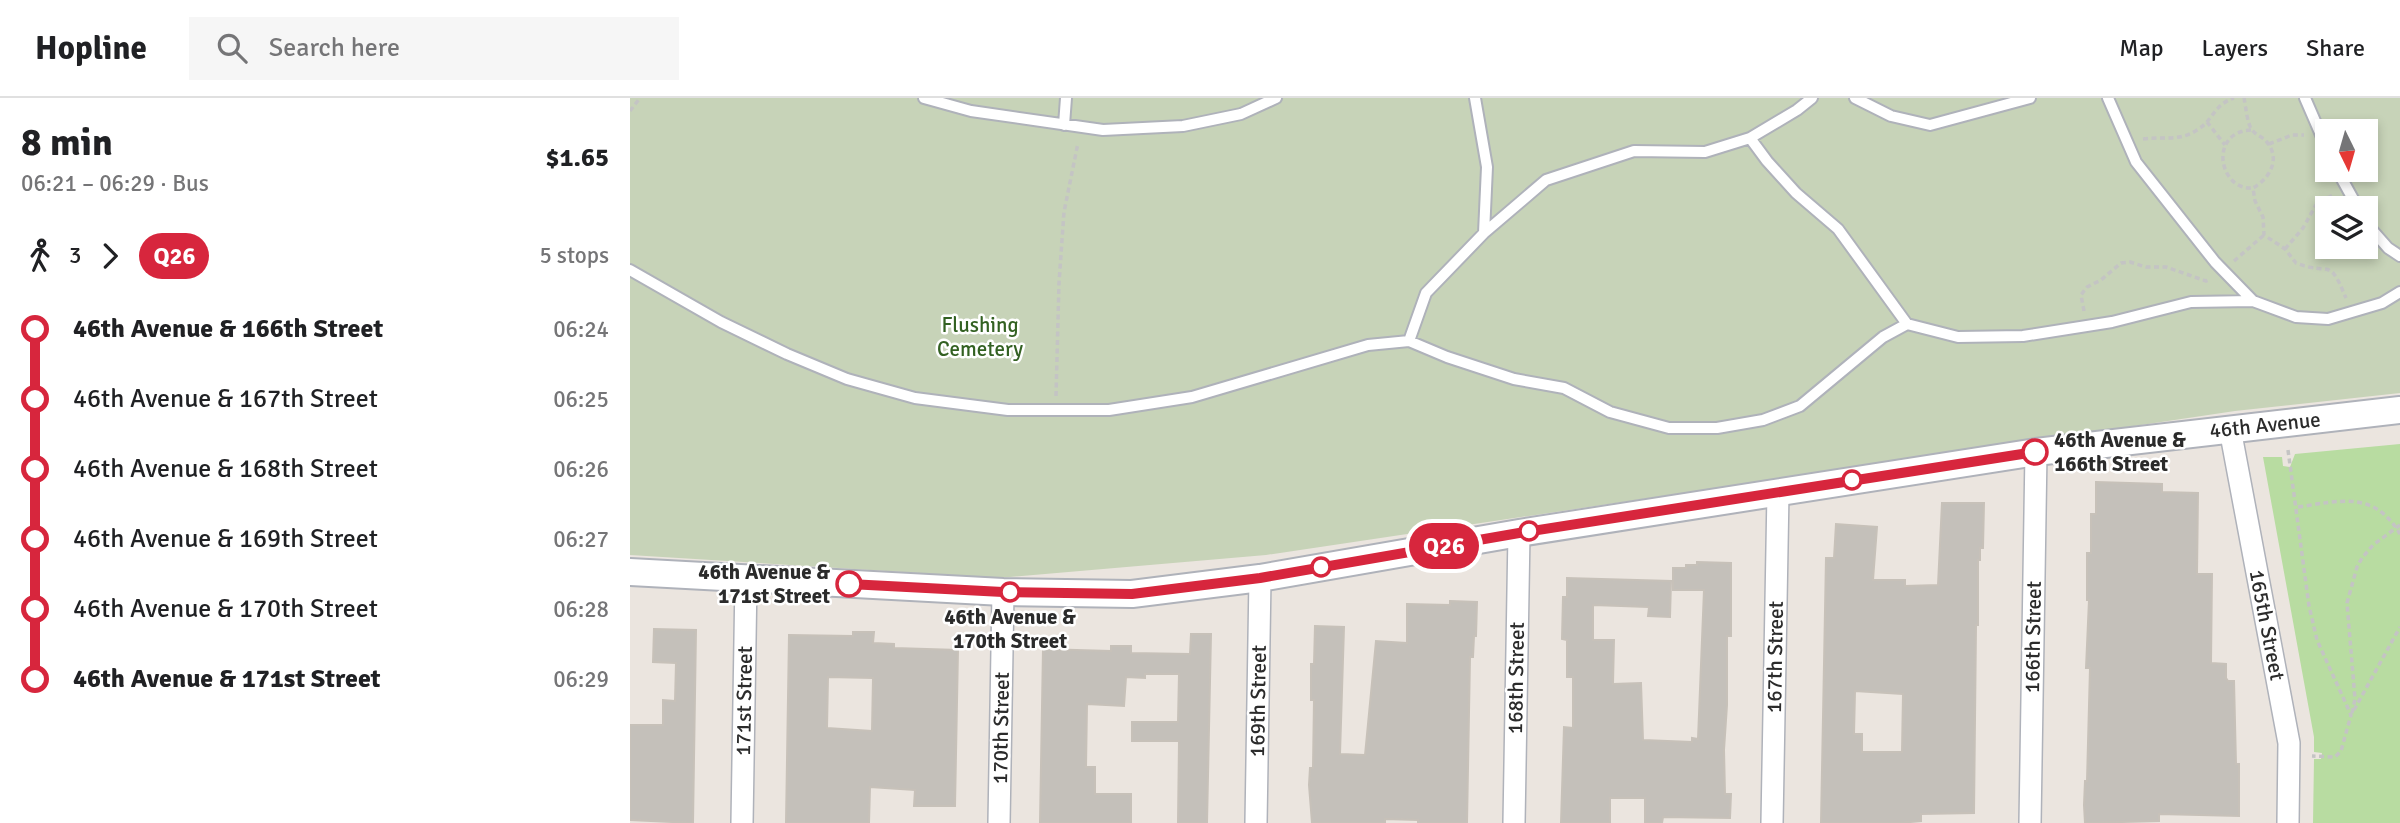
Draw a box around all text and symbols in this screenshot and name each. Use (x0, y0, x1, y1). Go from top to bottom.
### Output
search box (189, 17, 679, 80)
text: Hopline (35, 28, 147, 69)
icon: search (213, 29, 251, 67)
text: Search here (269, 32, 400, 64)
text: Map (2119, 33, 2164, 63)
text: Layers (2202, 33, 2268, 63)
text: Share (2306, 33, 2365, 63)
text: 8 min (21, 119, 113, 166)
north arrow (2315, 119, 2378, 182)
map controls (2315, 119, 2378, 259)
text: $1.65 (545, 142, 609, 174)
text: 06:21 – 06:29 · Bus (21, 169, 209, 198)
button: layers (2315, 196, 2378, 259)
icon: walk (21, 237, 59, 275)
icon: forward (91, 237, 129, 275)
text: 3 (69, 241, 81, 270)
text: Q26 (153, 241, 195, 271)
text: 5 stops (539, 241, 609, 270)
park label: Flushing Cemetery (937, 312, 1023, 362)
text: 46th Avenue & 166th Street (73, 313, 383, 345)
text: 06:24 (553, 315, 609, 344)
text: 46th Avenue & 167th Street (73, 383, 378, 415)
text: 06:25 (553, 385, 609, 414)
street label: 46th Avenue (2208, 406, 2322, 444)
place label: 46th Avenue & 166th Street (2054, 427, 2186, 477)
marker: 46th Avenue & 166th Street (2022, 439, 2048, 465)
text: 46th Avenue & 168th Street (73, 453, 378, 485)
text: 06:26 (553, 455, 609, 484)
unlabelled marker (1842, 470, 1862, 490)
unlabelled marker (1519, 521, 1539, 541)
text: 46th Avenue & 169th Street (73, 523, 378, 555)
line badge: Q26 (1404, 523, 1484, 569)
text: 06:27 (553, 525, 609, 554)
text: Q26 (1423, 531, 1465, 561)
unlabelled marker (1311, 557, 1331, 577)
place label: 46th Avenue & 171st Street (698, 559, 830, 609)
street label: 165th Street (2244, 567, 2290, 683)
marker: 46th Avenue & 171st Street (836, 571, 862, 597)
street label: 166th Street (2019, 581, 2047, 693)
marker: 46th Avenue & 170th Street (1000, 582, 1020, 602)
text: 46th Avenue & 170th Street (73, 593, 378, 625)
text: 06:28 (553, 595, 609, 624)
street label: 167th Street (1761, 601, 1789, 713)
place label: 46th Avenue & 170th Street (944, 604, 1076, 654)
street label: 168th Street (1502, 622, 1530, 734)
street label: 169th Street (1244, 645, 1272, 757)
street label: 171st Street (730, 646, 758, 756)
text: 46th Avenue & 171st Street (73, 663, 381, 695)
text: 06:29 (553, 665, 609, 694)
street label: 170th Street (987, 672, 1015, 784)

